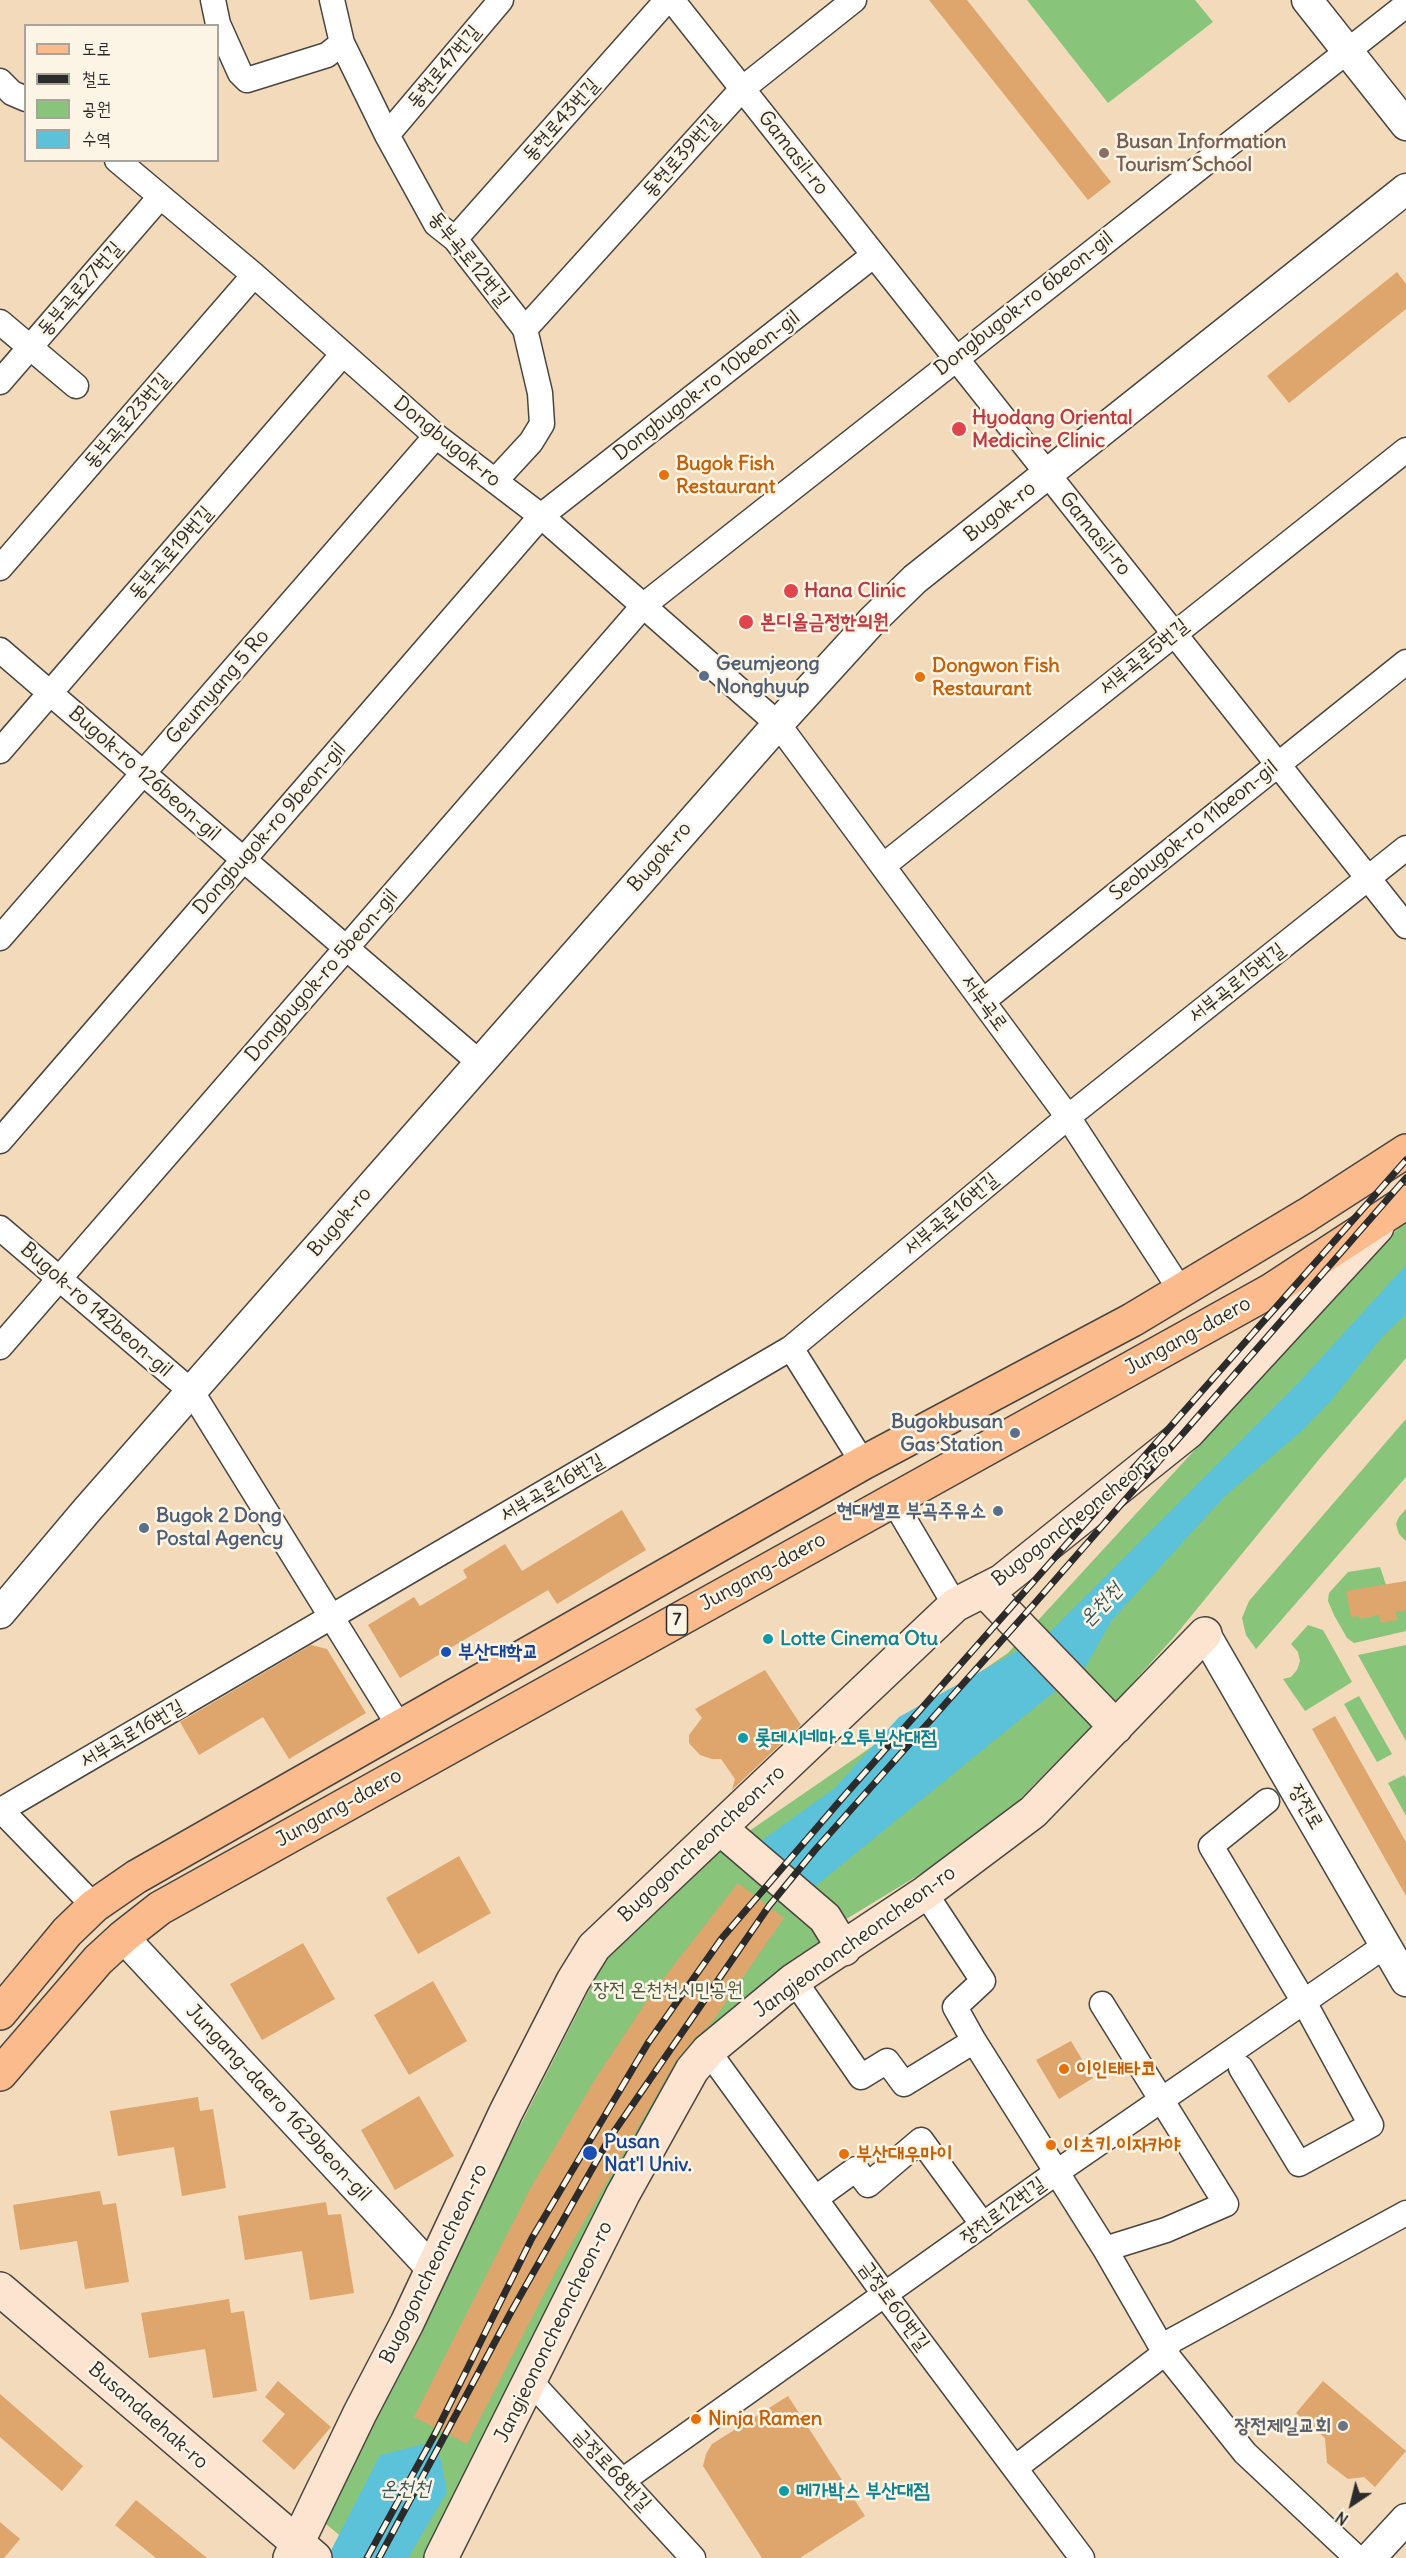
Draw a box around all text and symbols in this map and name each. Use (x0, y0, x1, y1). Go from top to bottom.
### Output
street label: 동현로47번길 (402, 20, 486, 114)
legend (24, 24, 219, 162)
text: 도로 (82, 37, 111, 60)
text: 철도 (82, 67, 111, 90)
street label: 동현로43번길 (517, 74, 605, 166)
text: 공원 (82, 97, 111, 120)
street label: Gamasil-ro (753, 106, 833, 200)
street label: 동현로39번길 (638, 110, 724, 202)
text: 수역 (82, 127, 111, 150)
place label: Busan Information Tourism School (1116, 130, 1286, 177)
marker: Busan Information Tourism School (1097, 146, 1111, 160)
street label: 동부곡로12번길 (423, 207, 515, 311)
street label: Dongbugok-ro 6beon-gil (930, 227, 1118, 381)
street label: 동부곡로27번길 (32, 237, 128, 341)
street label: Dongbugok-ro 10beon-gil (609, 306, 805, 466)
street label: 동부곡로23번길 (79, 368, 175, 474)
street label: Dongbugok-ro (389, 392, 505, 492)
place label: Hyodang Oriental Medicine Clinic (972, 406, 1133, 453)
marker: Hyodang Oriental Medicine Clinic (950, 420, 968, 438)
place label: Bugok Fish Restaurant (676, 452, 775, 499)
marker: Bugok Fish Restaurant (657, 468, 671, 482)
street label: Bugok-ro (959, 477, 1041, 547)
street label: Gamasil-ro (1054, 487, 1136, 581)
street label: 동부곡로19번길 (124, 501, 218, 605)
place label: Hana Clinic (804, 579, 906, 603)
marker: Hana Clinic (782, 582, 800, 600)
place label: 본디올금정한의원 (760, 610, 889, 634)
marker: 본디올금정한의원 (737, 613, 755, 631)
street label: 서부곡로5번길 (1094, 614, 1194, 700)
street label: Geumyang 5 Ro (161, 625, 275, 749)
place label: Geumjeong Nonghyup (716, 652, 820, 699)
place label: Dongwon Fish Restaurant (932, 654, 1060, 701)
marker: Geumjeong Nonghyup (697, 669, 711, 683)
marker: Dongwon Fish Restaurant (913, 670, 927, 684)
street label: Bugok-ro 126beon-gil (63, 702, 225, 846)
street label: Dongbugok-ro 9beon-gil (189, 738, 351, 920)
street label: Seobugok-ro 11beon-gil (1105, 756, 1283, 906)
street label: Bugok-ro (623, 817, 697, 897)
street label: Dongbugok-ro 5beon-gil (241, 885, 403, 1067)
street label: 서부곡로15번길 (1184, 938, 1290, 1028)
street label: 서부곡로 (955, 970, 1013, 1036)
street label: 서부곡로16번길 (899, 1168, 1003, 1260)
street label: Bugok-ro (303, 1182, 377, 1262)
street label: Bugok-ro 142beon-gil (15, 1238, 177, 1382)
street label: Jungang-daero (1121, 1292, 1255, 1380)
place label: Bugokbusan Gas Station (891, 1410, 1003, 1457)
marker: Bugokbusan Gas Station (1008, 1426, 1022, 1440)
street label: Bugogoncheoncheon-ro (987, 1438, 1175, 1592)
street label: 서부곡로16번길 (496, 1449, 608, 1527)
place label: 현대셀프 부곡주유소 (836, 1499, 986, 1523)
place label: Bugok 2 Dong Postal Agency (156, 1504, 283, 1551)
marker: 현대셀프 부곡주유소 (991, 1504, 1005, 1518)
marker: Bugok 2 Dong Postal Agency (137, 1521, 151, 1535)
street label: Jungang-daero (696, 1528, 830, 1616)
water label: 온천천 (1074, 1578, 1128, 1632)
road number: 7 (666, 1605, 688, 1635)
place label: Lotte Cinema Otu (780, 1627, 938, 1651)
marker: Lotte Cinema Otu (761, 1632, 775, 1646)
place label: 부산대학교 (458, 1640, 538, 1664)
marker: 부산대학교 (439, 1645, 453, 1659)
street label: 서부곡로16번길 (76, 1695, 188, 1773)
place label: 롯데시네마 오투부산대점 (755, 1726, 937, 1750)
marker: 롯데시네마 오투부산대점 (736, 1731, 750, 1745)
street label: Bugogoncheoncheon-ro (614, 1760, 790, 1928)
street label: Jungang-daero (272, 1764, 406, 1852)
street label: 장전로 (1284, 1780, 1328, 1834)
street label: Jangjeononcheoncheon-ro (750, 1861, 960, 2023)
park label: 장전 온천천시민공원 (593, 1978, 743, 2002)
street label: Jungang-daero 1629beon-gil (181, 2000, 375, 2206)
place label: 이인태타코 (1076, 2057, 1156, 2081)
marker: 이인태타코 (1057, 2062, 1071, 2076)
place label: Pusan Nat'l Univ. (604, 2130, 692, 2177)
place label: 이츠키 이자카야 (1063, 2133, 1180, 2157)
marker: 이츠키 이자카야 (1044, 2138, 1058, 2152)
place label: 부산대우마이 (856, 2142, 953, 2166)
marker: Pusan Nat'l Univ. (581, 2144, 599, 2162)
marker: 부산대우마이 (837, 2147, 851, 2161)
street label: Bugogoncheoncheon-ro (375, 2160, 493, 2368)
street label: 장전로12번길 (956, 2172, 1050, 2250)
street label: Jangjeononcheoncheon-ro (490, 2217, 618, 2447)
street label: 금정로60번길 (853, 2256, 935, 2356)
street label: Busandaehak-ro (83, 2357, 213, 2475)
place label: Ninja Ramen (708, 2407, 822, 2431)
marker: Ninja Ramen (689, 2412, 703, 2426)
place label: 장전제일교회 (1234, 2414, 1331, 2438)
marker: 장전제일교회 (1336, 2419, 1350, 2433)
street label: 금정로68번길 (568, 2424, 656, 2516)
north arrow (1322, 2474, 1382, 2534)
water label: 온천천 (380, 2476, 430, 2502)
place label: 메가박스 부산대점 (796, 2479, 930, 2503)
marker: 메가박스 부산대점 (777, 2484, 791, 2498)
text: N (1331, 2507, 1352, 2530)

